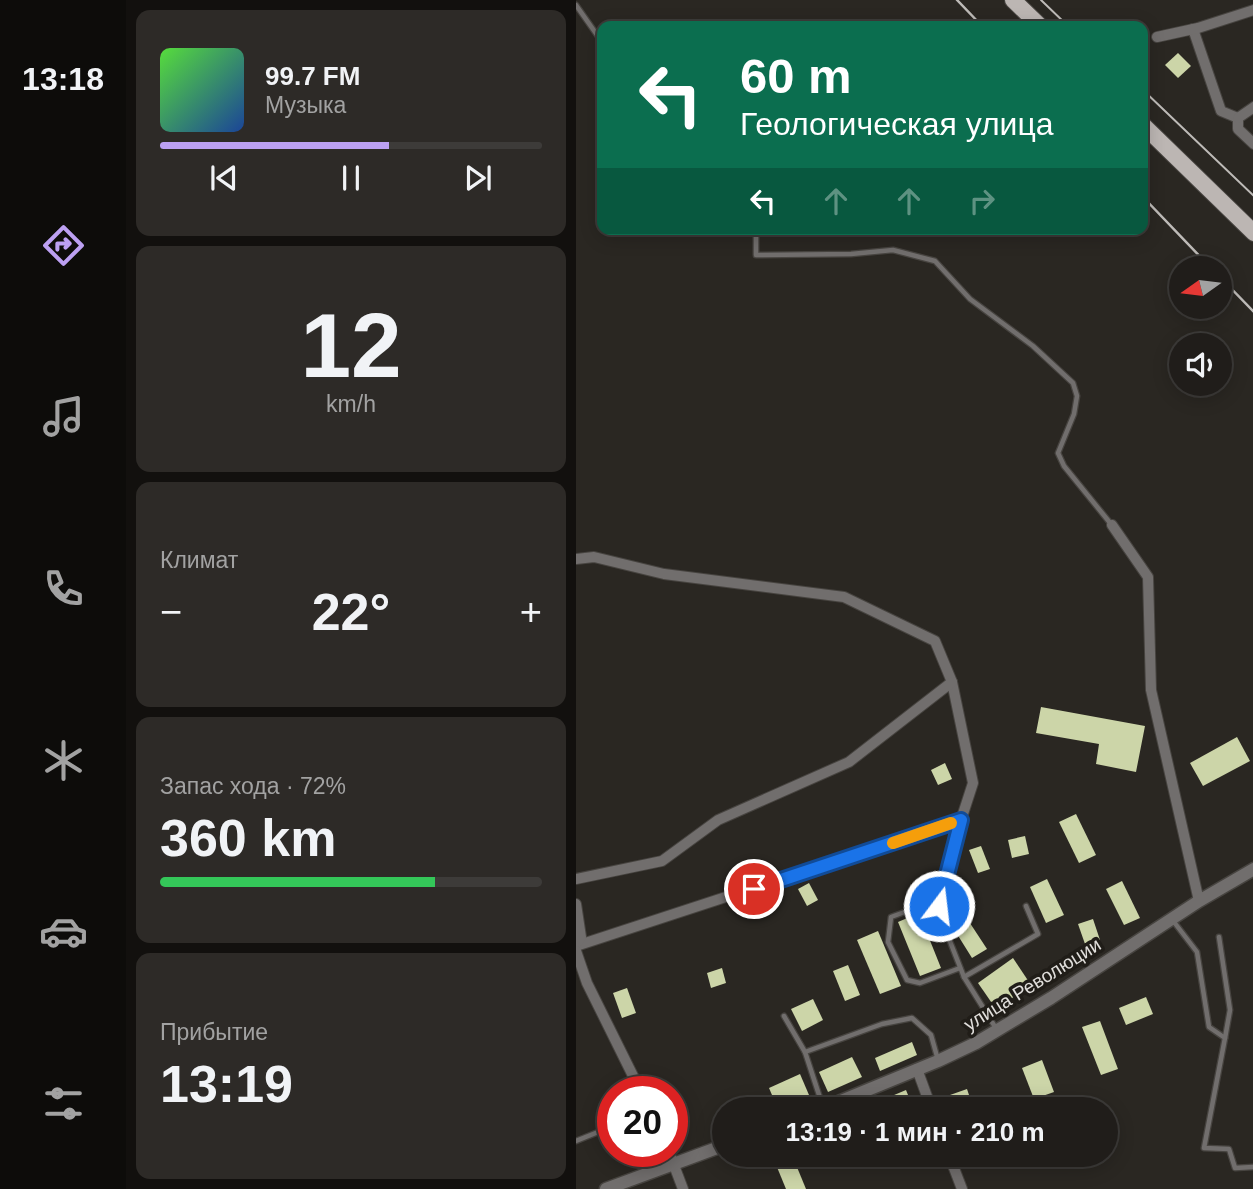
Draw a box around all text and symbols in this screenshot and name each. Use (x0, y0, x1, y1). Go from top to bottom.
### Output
icon: left (625, 49, 716, 140)
text: 60 m (740, 49, 852, 103)
text: 13:18 (22, 61, 104, 97)
text: 99.7 FM (265, 61, 360, 91)
text: Музыка (265, 92, 346, 118)
text: Геологическая улица (740, 106, 1054, 142)
icon: previous (205, 159, 243, 197)
icon: pause (332, 159, 370, 197)
icon: next (459, 159, 497, 197)
icon: left (744, 182, 782, 220)
icon: ahead (817, 182, 855, 220)
icon: ahead (890, 182, 928, 220)
icon: right (963, 182, 1001, 220)
icon: directions (39, 221, 88, 270)
north arrow (1169, 256, 1232, 318)
map controls (1169, 256, 1232, 396)
text: 12 (300, 295, 402, 396)
button: sound (1169, 333, 1232, 396)
text: km/h (326, 391, 376, 417)
icon: music (39, 392, 88, 441)
text: Климат (160, 547, 238, 573)
icon: phone (39, 564, 88, 613)
text: 22° (312, 583, 390, 641)
text: − (160, 591, 182, 633)
text: + (520, 591, 542, 633)
icon: climate (39, 736, 88, 785)
text: Запас хода · 72% (160, 773, 346, 799)
text: 360 km (160, 809, 336, 867)
pin (724, 859, 784, 919)
position arrow (902, 869, 976, 943)
icon: arrive (735, 870, 773, 908)
icon: car (39, 907, 88, 956)
street label: улица Революции (960, 934, 1105, 1035)
text: Прибытие (160, 1019, 268, 1045)
text: 13:19 (160, 1055, 293, 1113)
speed limit sign: 20 (597, 1076, 688, 1167)
icon: filters (39, 1079, 88, 1128)
text: 13:19 · 1 мин · 210 m (785, 1117, 1045, 1147)

